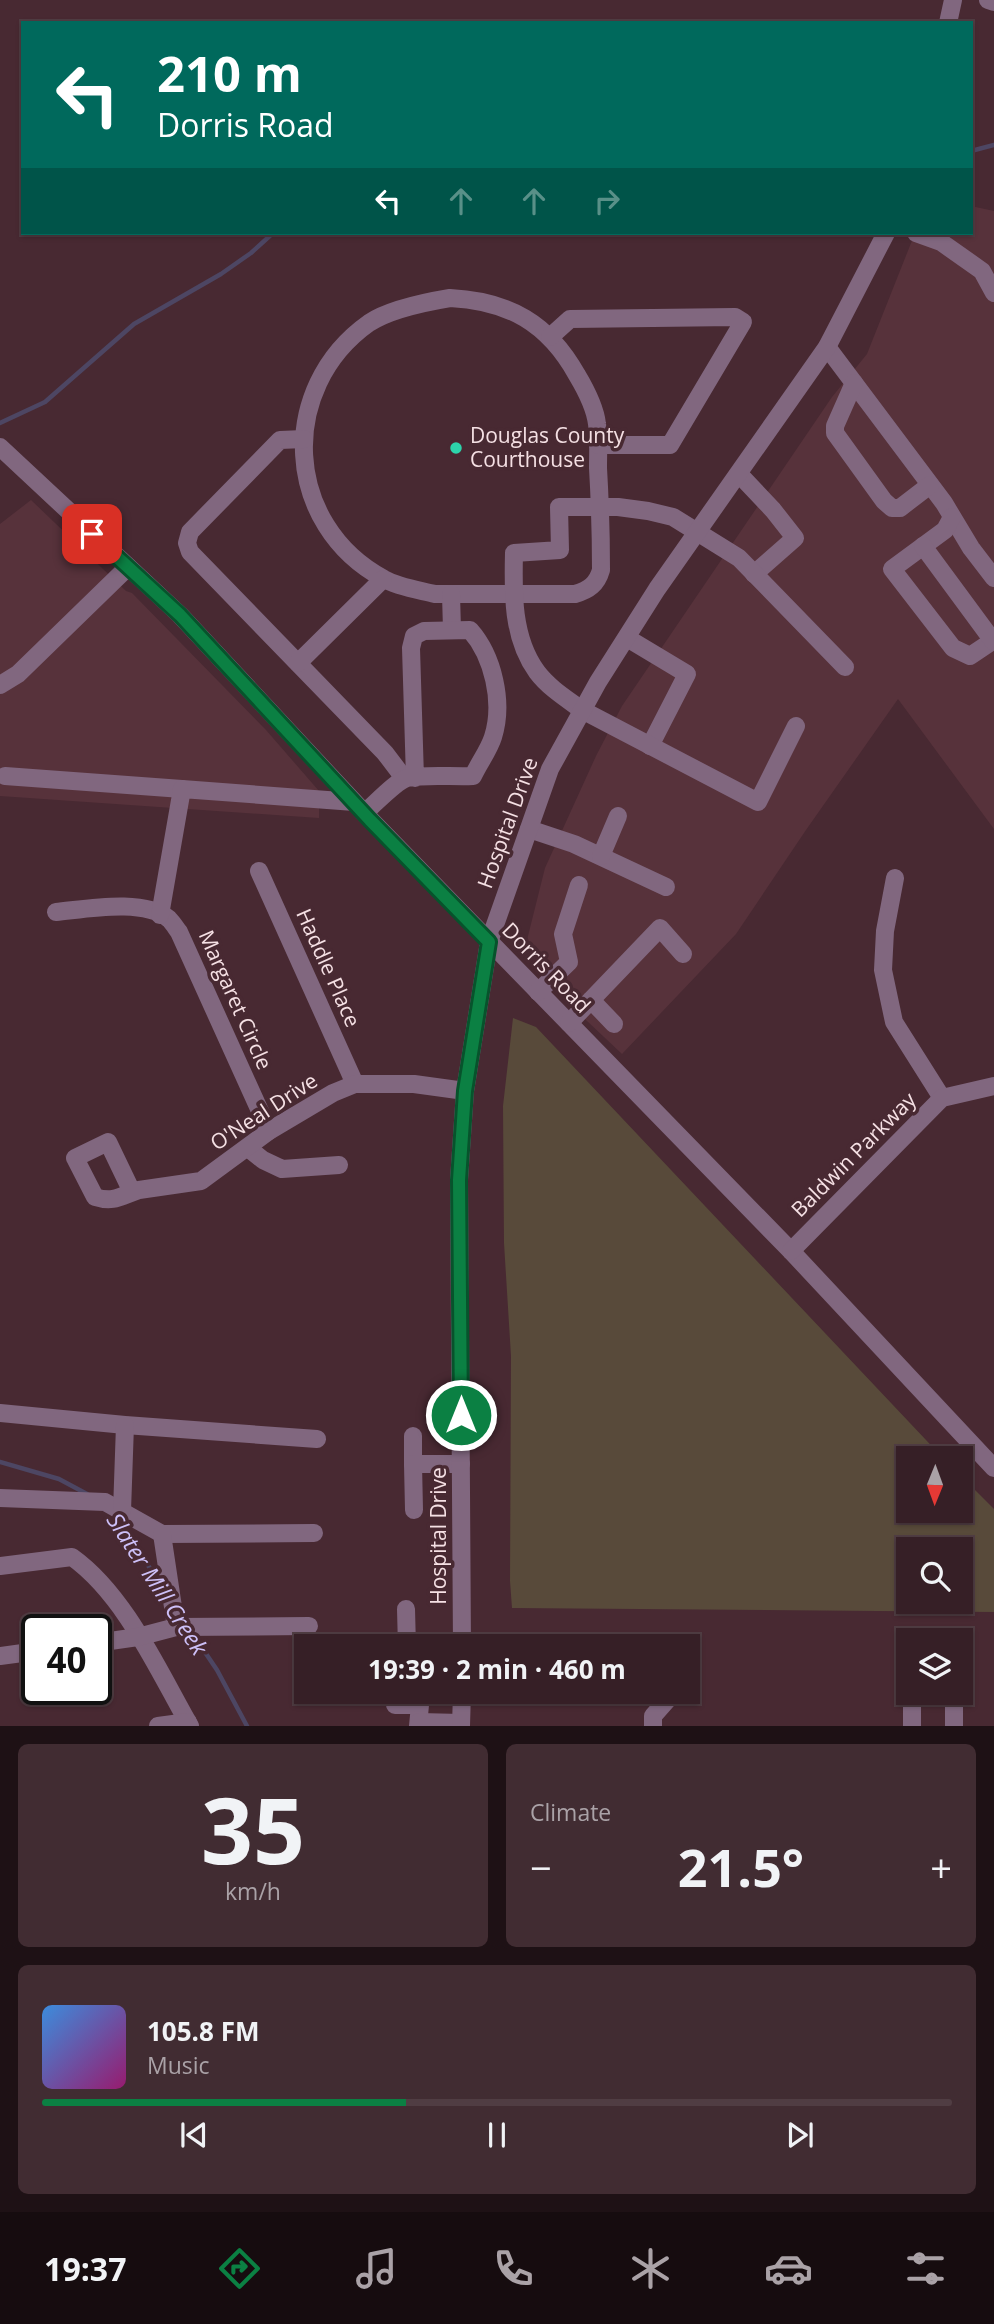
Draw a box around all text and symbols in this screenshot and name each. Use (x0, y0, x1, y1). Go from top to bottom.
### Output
text: 210 m (157, 40, 302, 106)
icon: left (42, 49, 133, 140)
text: Dorris Road (157, 103, 334, 146)
icon: left (369, 182, 407, 220)
icon: ahead (442, 182, 480, 220)
icon: ahead (515, 182, 553, 220)
icon: right (588, 182, 626, 220)
place label: Douglas County Courthouse (470, 421, 625, 473)
marker: Douglas County Courthouse (448, 440, 464, 456)
pin (62, 504, 122, 564)
icon: arrive (73, 515, 111, 553)
street label: Hospital Drive (470, 753, 544, 892)
street label: Haddle Place (290, 904, 368, 1031)
street label: Dorris Road (496, 916, 597, 1019)
street label: Margaret Circle (193, 925, 279, 1074)
street label: O'Neal Drive (205, 1066, 322, 1156)
street label: Baldwin Parkway (785, 1085, 922, 1223)
position arrow (424, 1378, 498, 1452)
north arrow (896, 1446, 973, 1522)
map controls (896, 1446, 973, 1705)
street label: Hospital Drive (424, 1467, 452, 1605)
water label: Slater Mill Creek (100, 1506, 216, 1662)
button: search (896, 1537, 973, 1614)
speed limit sign: 40 (21, 1614, 112, 1705)
button: layers (896, 1628, 973, 1705)
text: 19:39 · 2 min · 460 m (368, 1651, 626, 1687)
text: 35 (201, 1767, 305, 1891)
text: Climate (530, 1796, 611, 1828)
text: 21.5° (678, 1831, 804, 1902)
text: − (530, 1841, 552, 1893)
text: + (930, 1841, 952, 1893)
text: km/h (225, 1875, 281, 1907)
text: 105.8 FM (147, 2013, 259, 2049)
text: Music (147, 2049, 210, 2081)
icon: previous (175, 2116, 213, 2154)
icon: pause (478, 2116, 516, 2154)
icon: next (781, 2116, 819, 2154)
icon: directions (215, 2244, 264, 2293)
icon: music (352, 2244, 401, 2293)
icon: phone (489, 2244, 538, 2293)
icon: climate (626, 2244, 675, 2293)
icon: car (764, 2244, 813, 2293)
icon: filters (901, 2244, 950, 2293)
text: 19:37 (44, 2247, 126, 2290)

